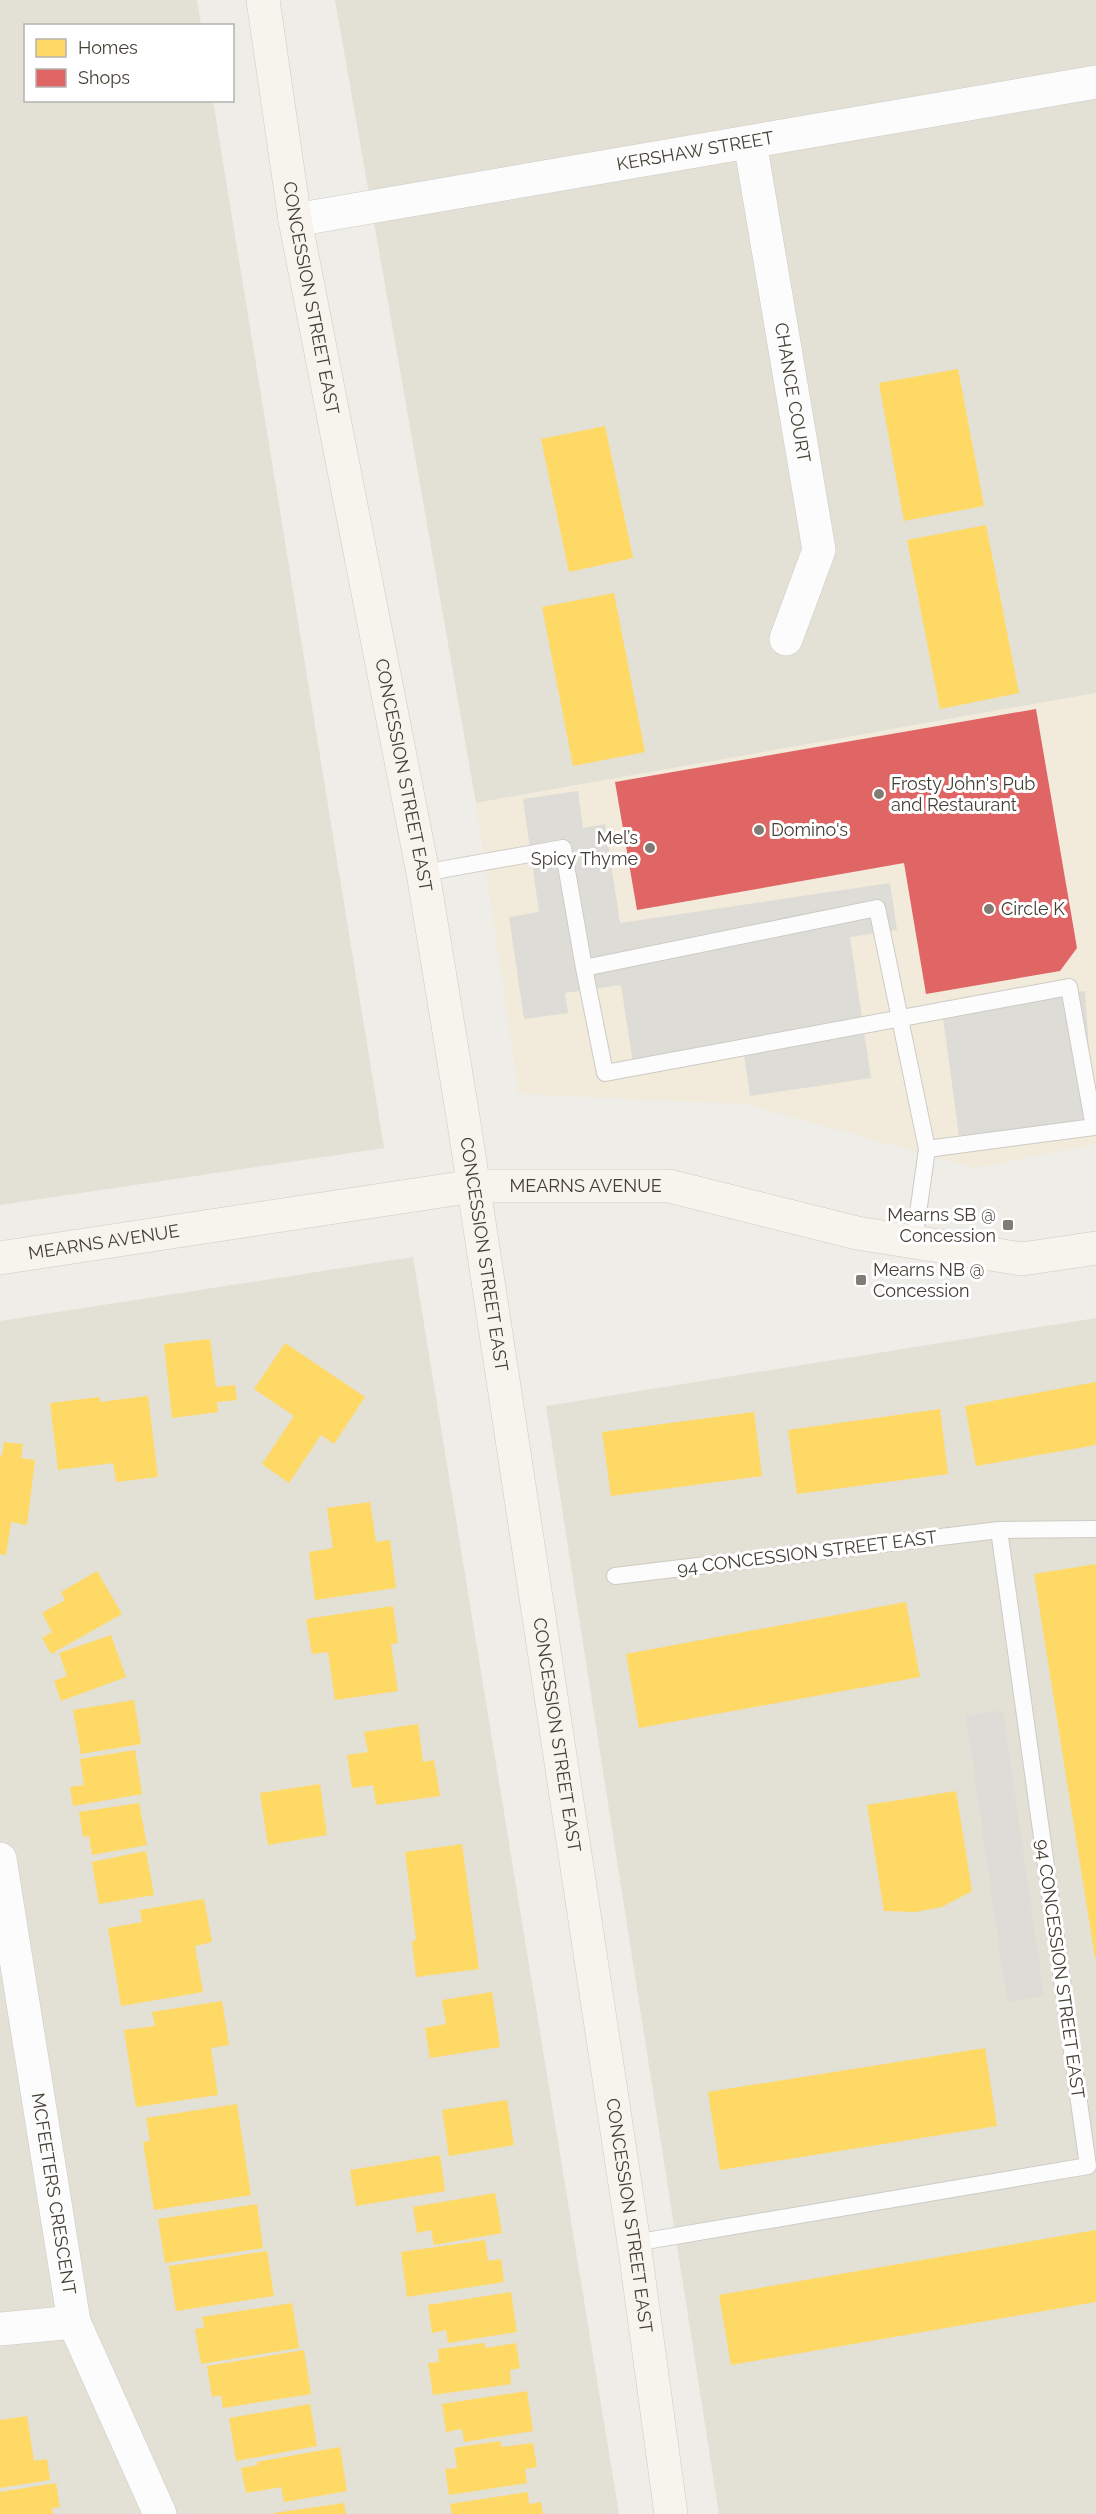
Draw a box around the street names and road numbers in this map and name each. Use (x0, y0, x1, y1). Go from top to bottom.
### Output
street label: KERSHAW STREET (615, 127, 775, 174)
street label: CONCESSION STREET EAST (280, 180, 344, 416)
street label: CHANCE COURT (771, 321, 815, 464)
street label: CONCESSION STREET EAST (371, 657, 437, 893)
street label: CONCESSION STREET EAST (456, 1136, 513, 1373)
street label: MEARNS AVENUE (509, 1175, 662, 1196)
street label: MEARNS AVENUE (27, 1220, 181, 1264)
street label: 94 CONCESSION STREET EAST (676, 1526, 938, 1579)
street label: CONCESSION STREET EAST (529, 1616, 586, 1853)
street label: 94 CONCESSION STREET EAST (1032, 1838, 1089, 2100)
street label: MCFEETERS CRESCENT (28, 2091, 80, 2296)
street label: CONCESSION STREET EAST (602, 2097, 657, 2334)

